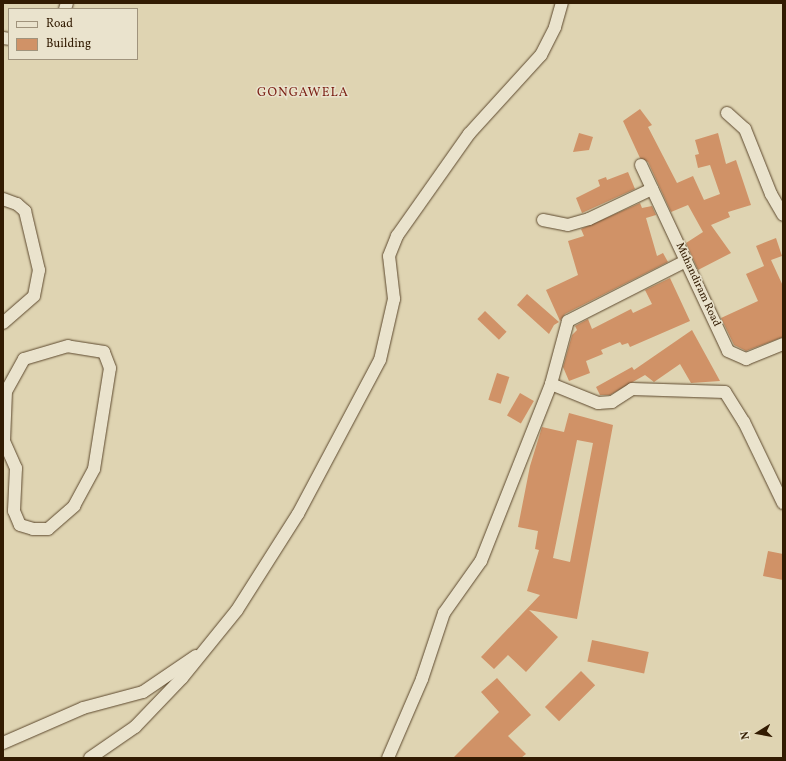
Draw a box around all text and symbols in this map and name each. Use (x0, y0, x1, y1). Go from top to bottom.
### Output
legend (8, 8, 138, 60)
text: Road (46, 16, 73, 32)
text: Building (46, 36, 91, 52)
district label: GONGAWELA (257, 85, 349, 101)
street label: Muhandiram Road (672, 241, 722, 329)
north arrow (738, 713, 778, 753)
text: N (738, 730, 754, 741)

